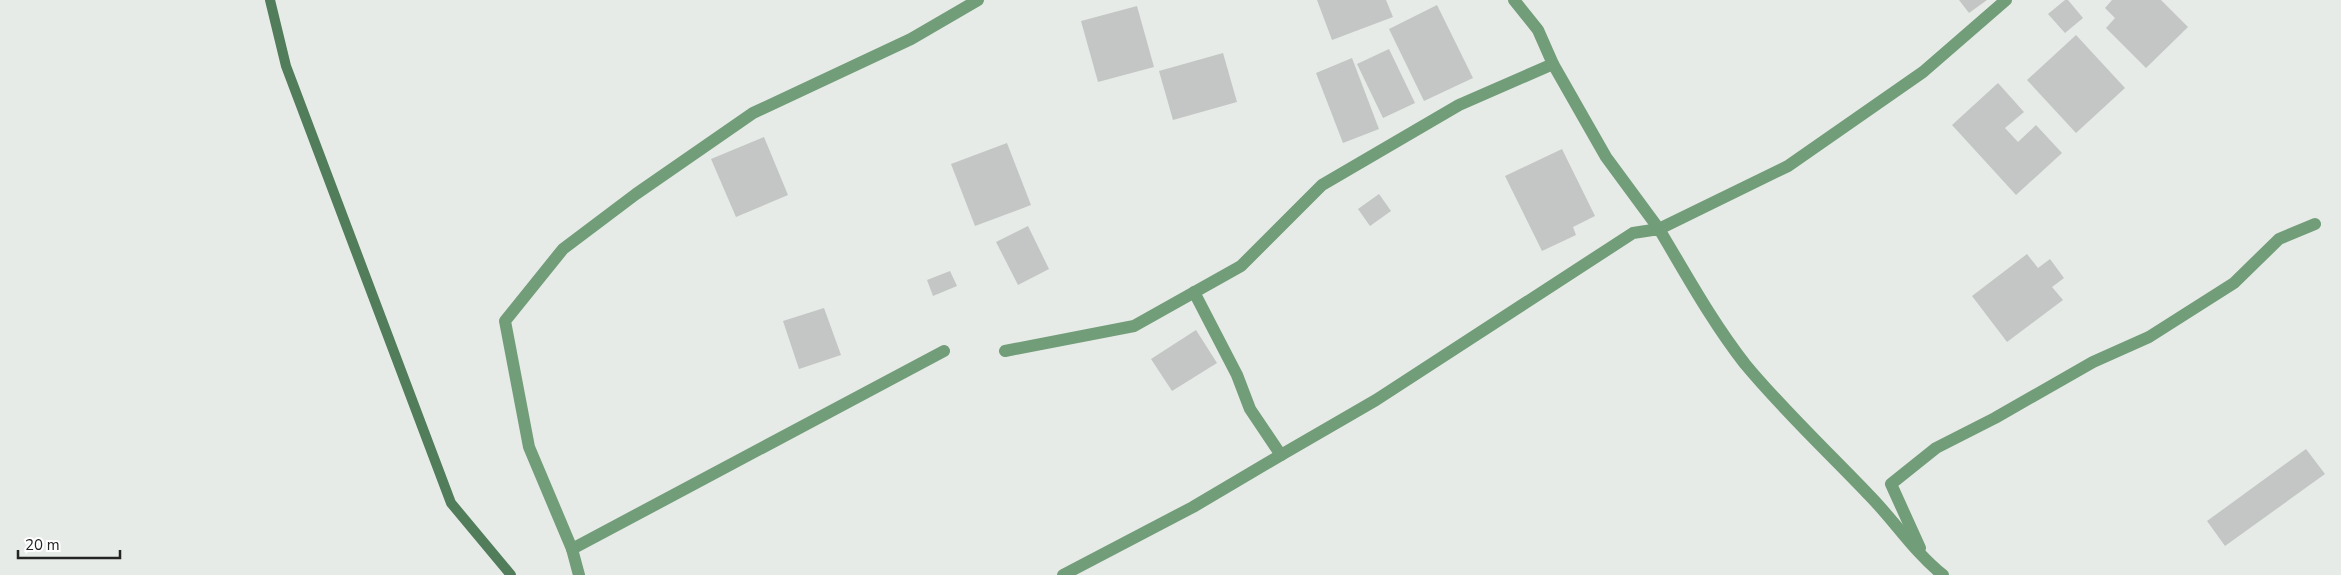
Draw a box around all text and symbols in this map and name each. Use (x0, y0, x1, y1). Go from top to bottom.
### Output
scale bar (18, 528, 120, 560)
text: 20 m (25, 535, 60, 555)

